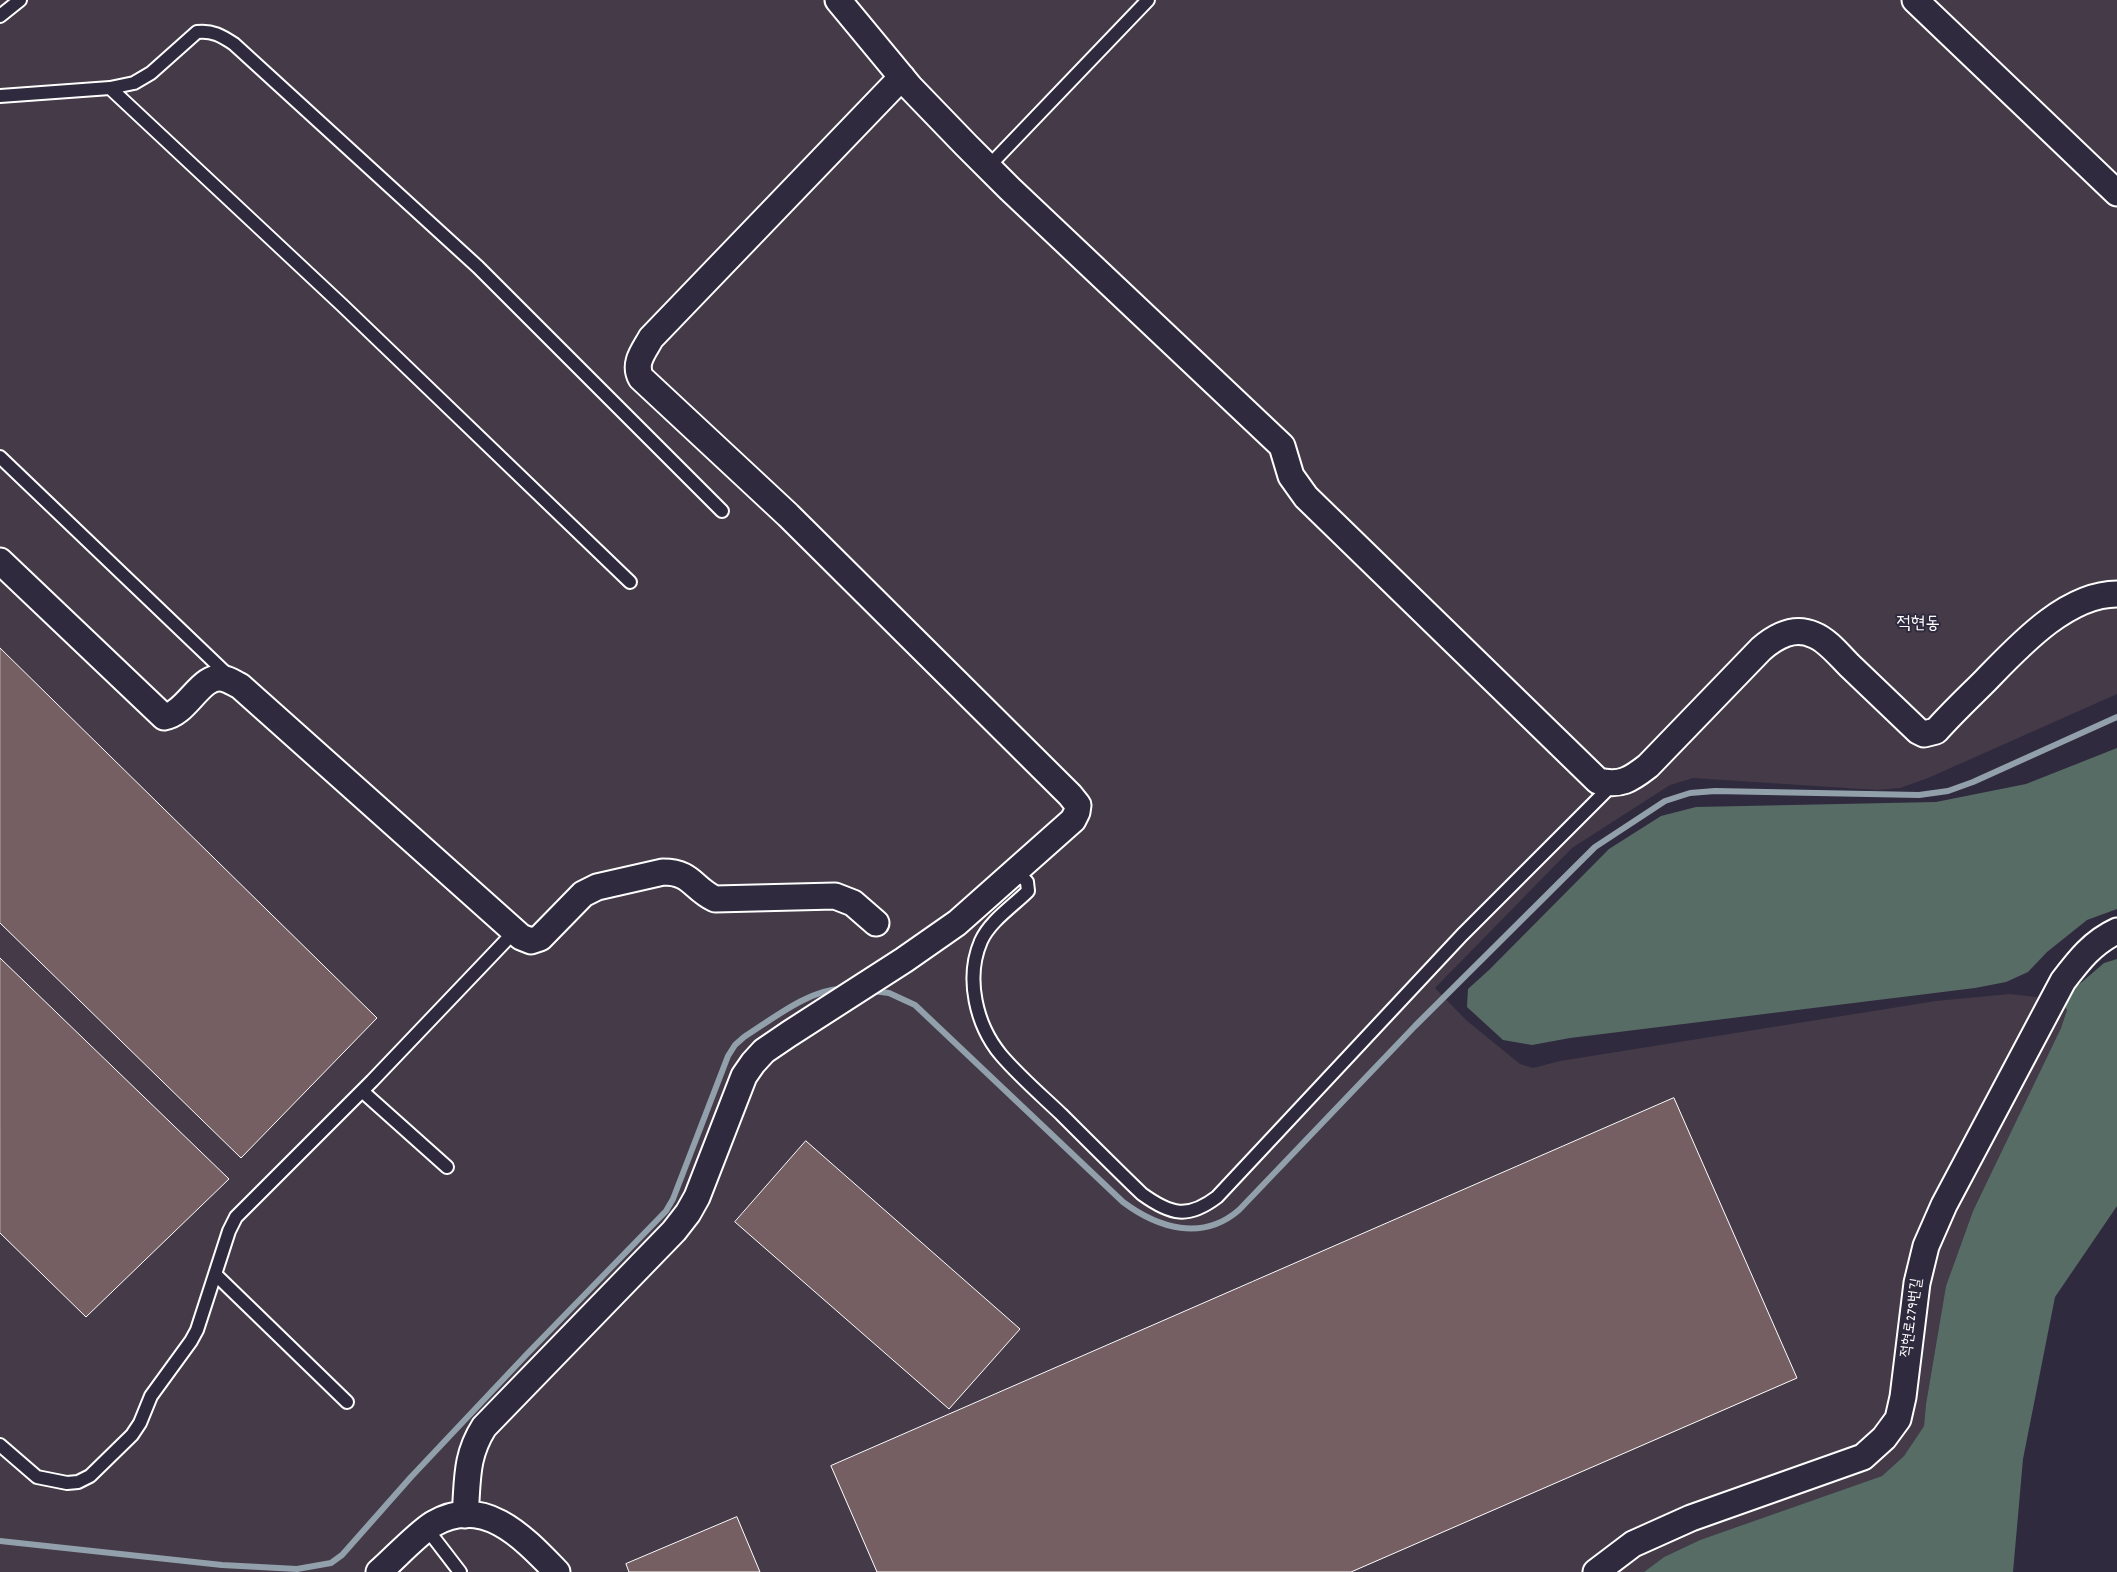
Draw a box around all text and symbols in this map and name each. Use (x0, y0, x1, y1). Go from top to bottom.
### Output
district label: 적현동 (1896, 615, 1940, 637)
street label: 적현로279번길 (1899, 1277, 1927, 1359)

